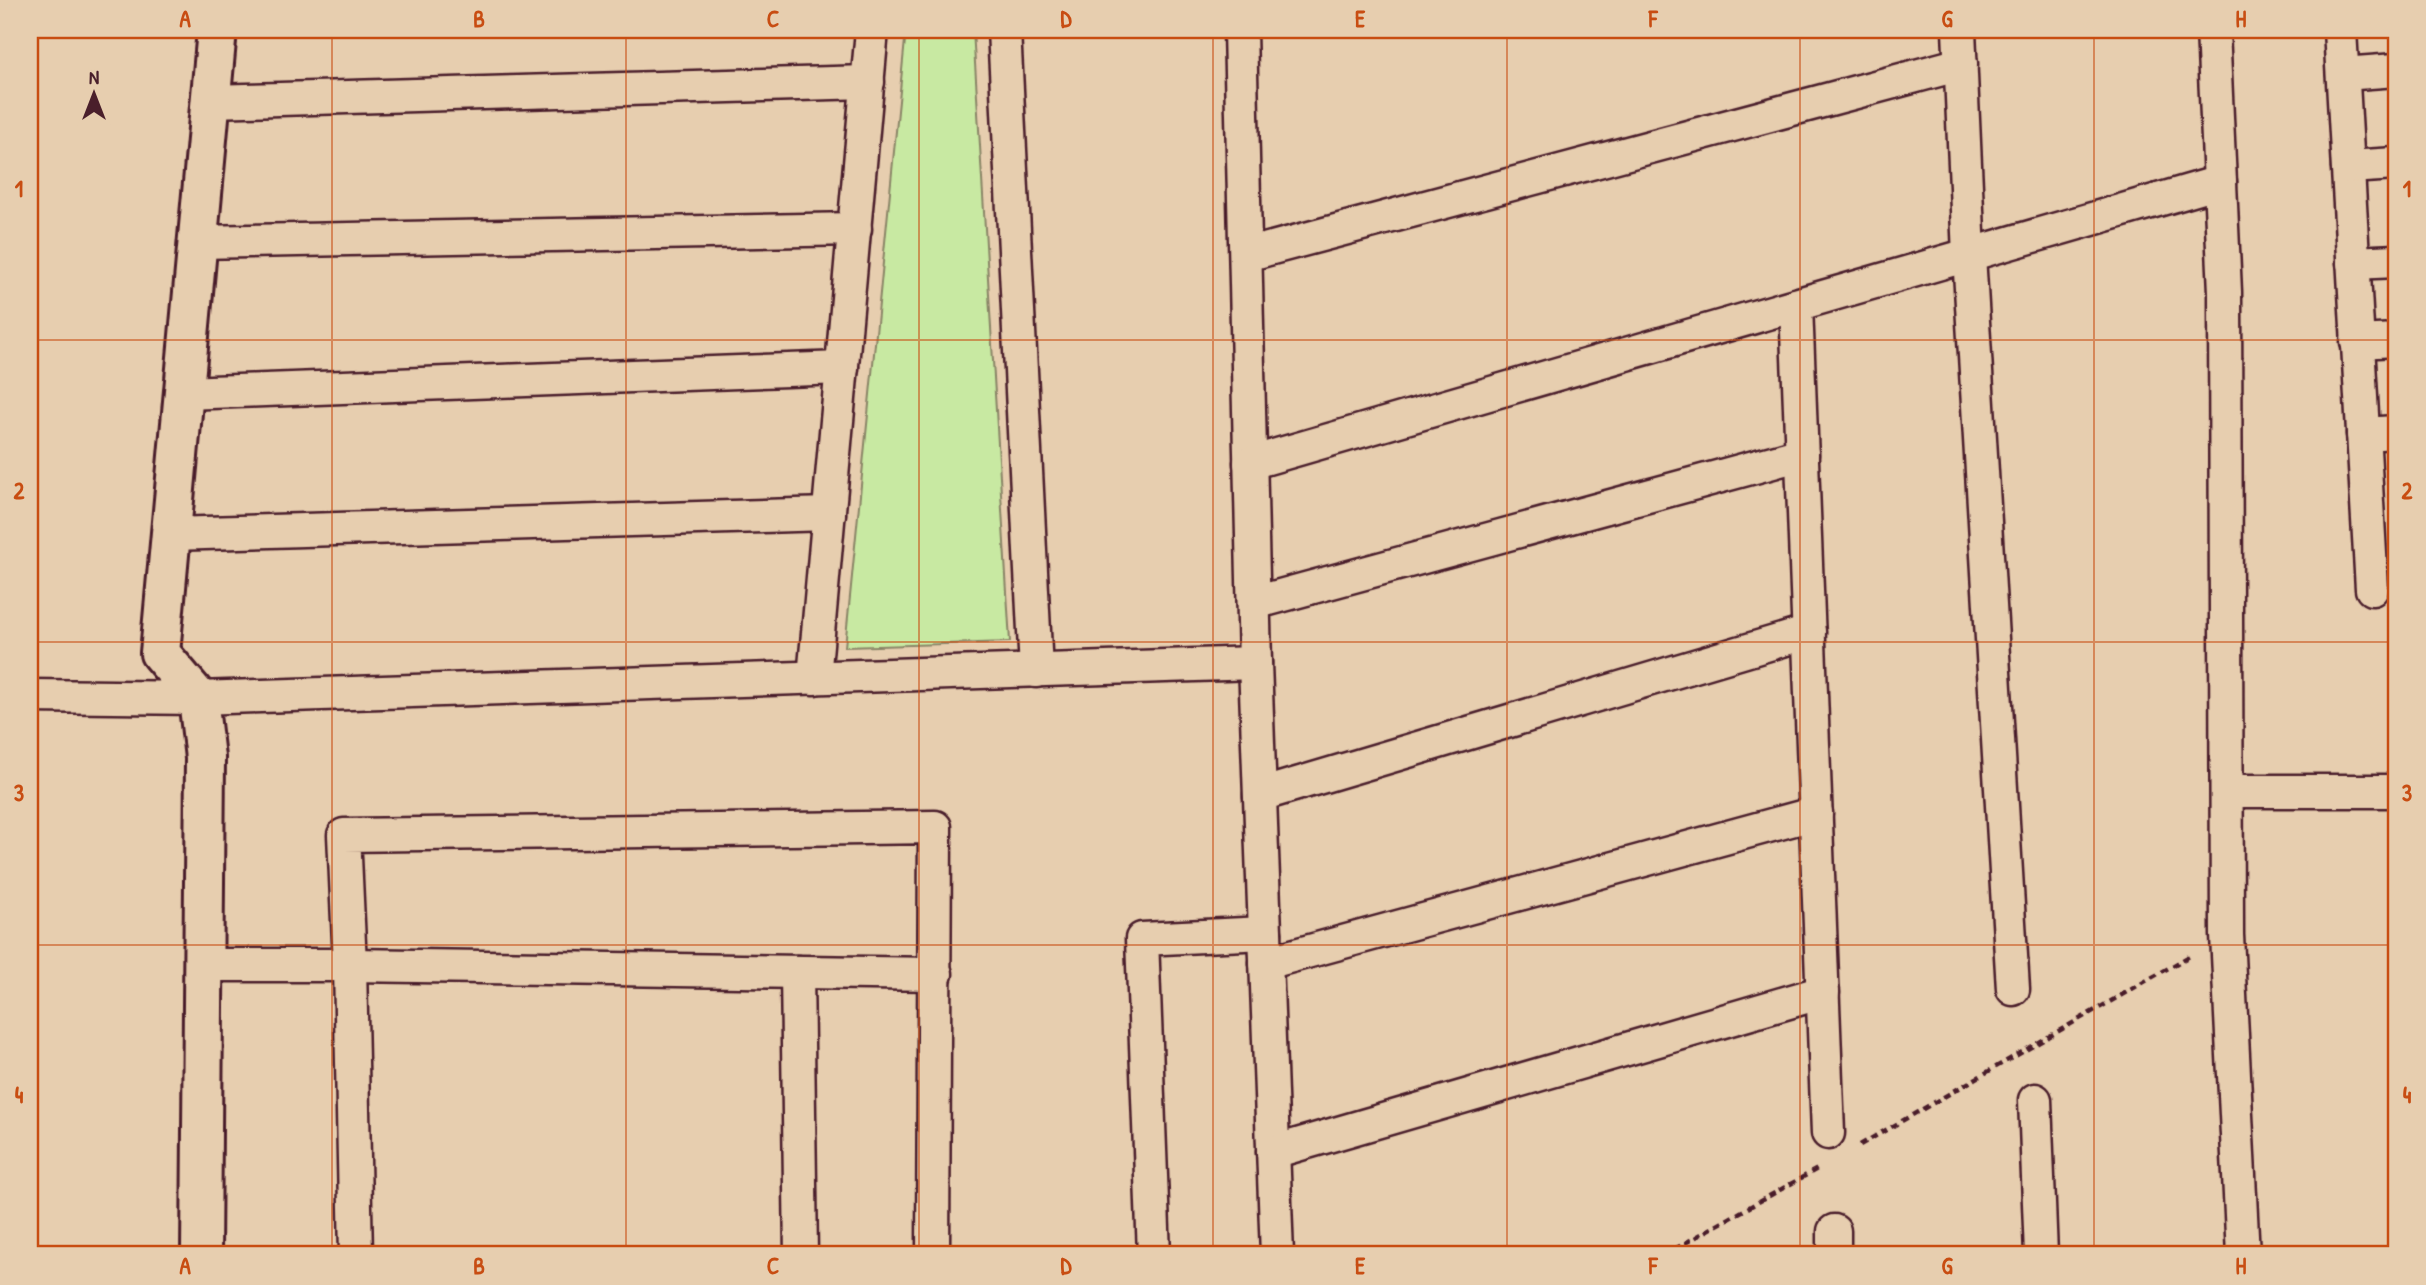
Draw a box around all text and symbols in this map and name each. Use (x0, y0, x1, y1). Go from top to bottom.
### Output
text: A (179, 3, 191, 34)
text: B (473, 3, 485, 34)
text: C (767, 3, 779, 34)
text: D (1061, 3, 1073, 34)
text: E (1355, 3, 1366, 34)
text: F (1648, 3, 1659, 34)
text: G (1941, 3, 1953, 34)
text: H (2236, 3, 2247, 34)
north arrow (60, 60, 130, 130)
text: N (89, 64, 99, 90)
text: 1 (15, 173, 23, 204)
text: 1 (2403, 173, 2411, 204)
text: 2 (14, 475, 25, 506)
text: 2 (2402, 475, 2413, 506)
text: 3 (14, 777, 24, 808)
text: 3 (2402, 777, 2412, 808)
text: 4 (15, 1079, 24, 1110)
text: 4 (2403, 1079, 2412, 1110)
text: A (179, 1250, 191, 1281)
text: B (473, 1250, 485, 1281)
text: C (767, 1250, 779, 1281)
text: D (1061, 1250, 1073, 1281)
text: E (1355, 1250, 1366, 1281)
text: F (1648, 1250, 1659, 1281)
text: G (1941, 1250, 1953, 1281)
text: H (2236, 1250, 2247, 1281)

